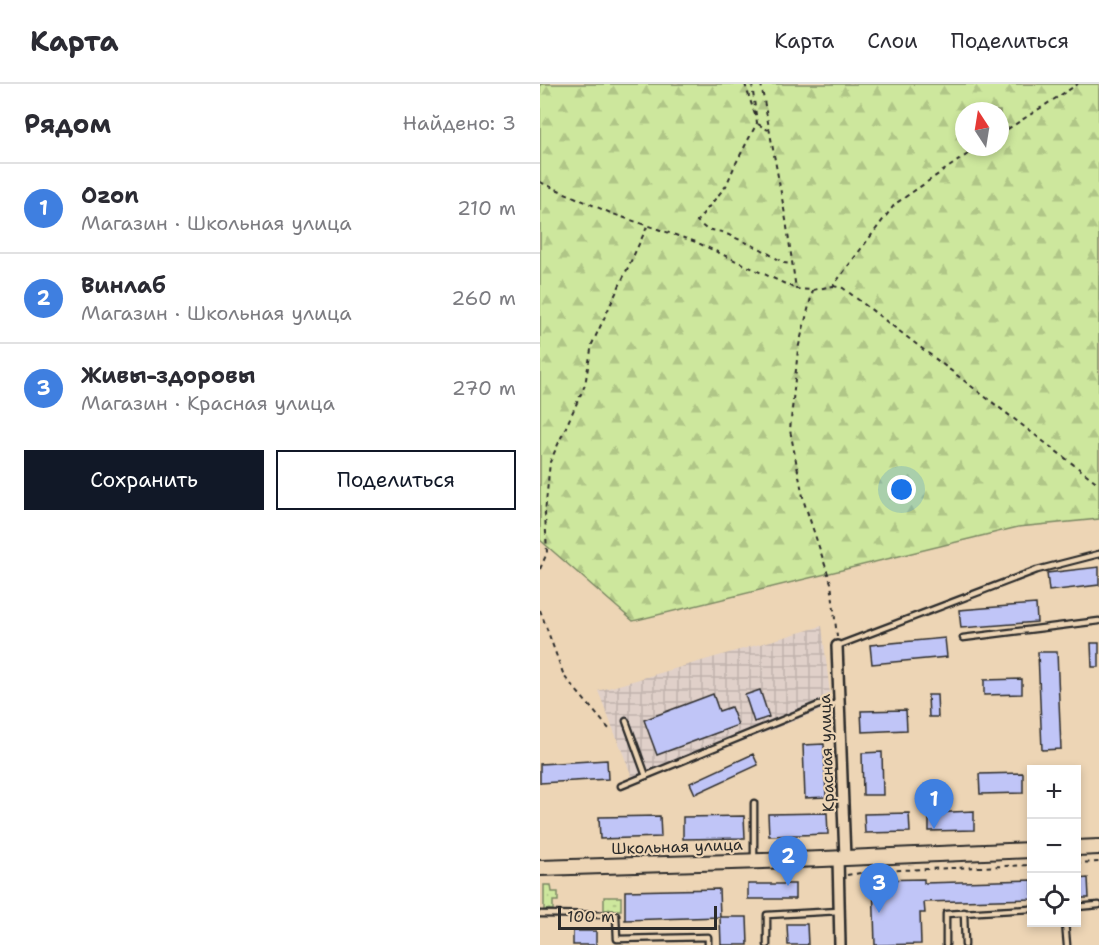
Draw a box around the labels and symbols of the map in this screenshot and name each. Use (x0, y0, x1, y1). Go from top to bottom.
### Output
north arrow (955, 102, 1009, 156)
your location (887, 475, 916, 504)
street label: Красная улица (814, 693, 839, 812)
pin: 1 (914, 780, 954, 829)
street label: Школьная улица (611, 834, 743, 859)
pin: 2 (768, 836, 808, 886)
pin: 3 (860, 864, 898, 913)
scale bar (558, 903, 717, 930)

